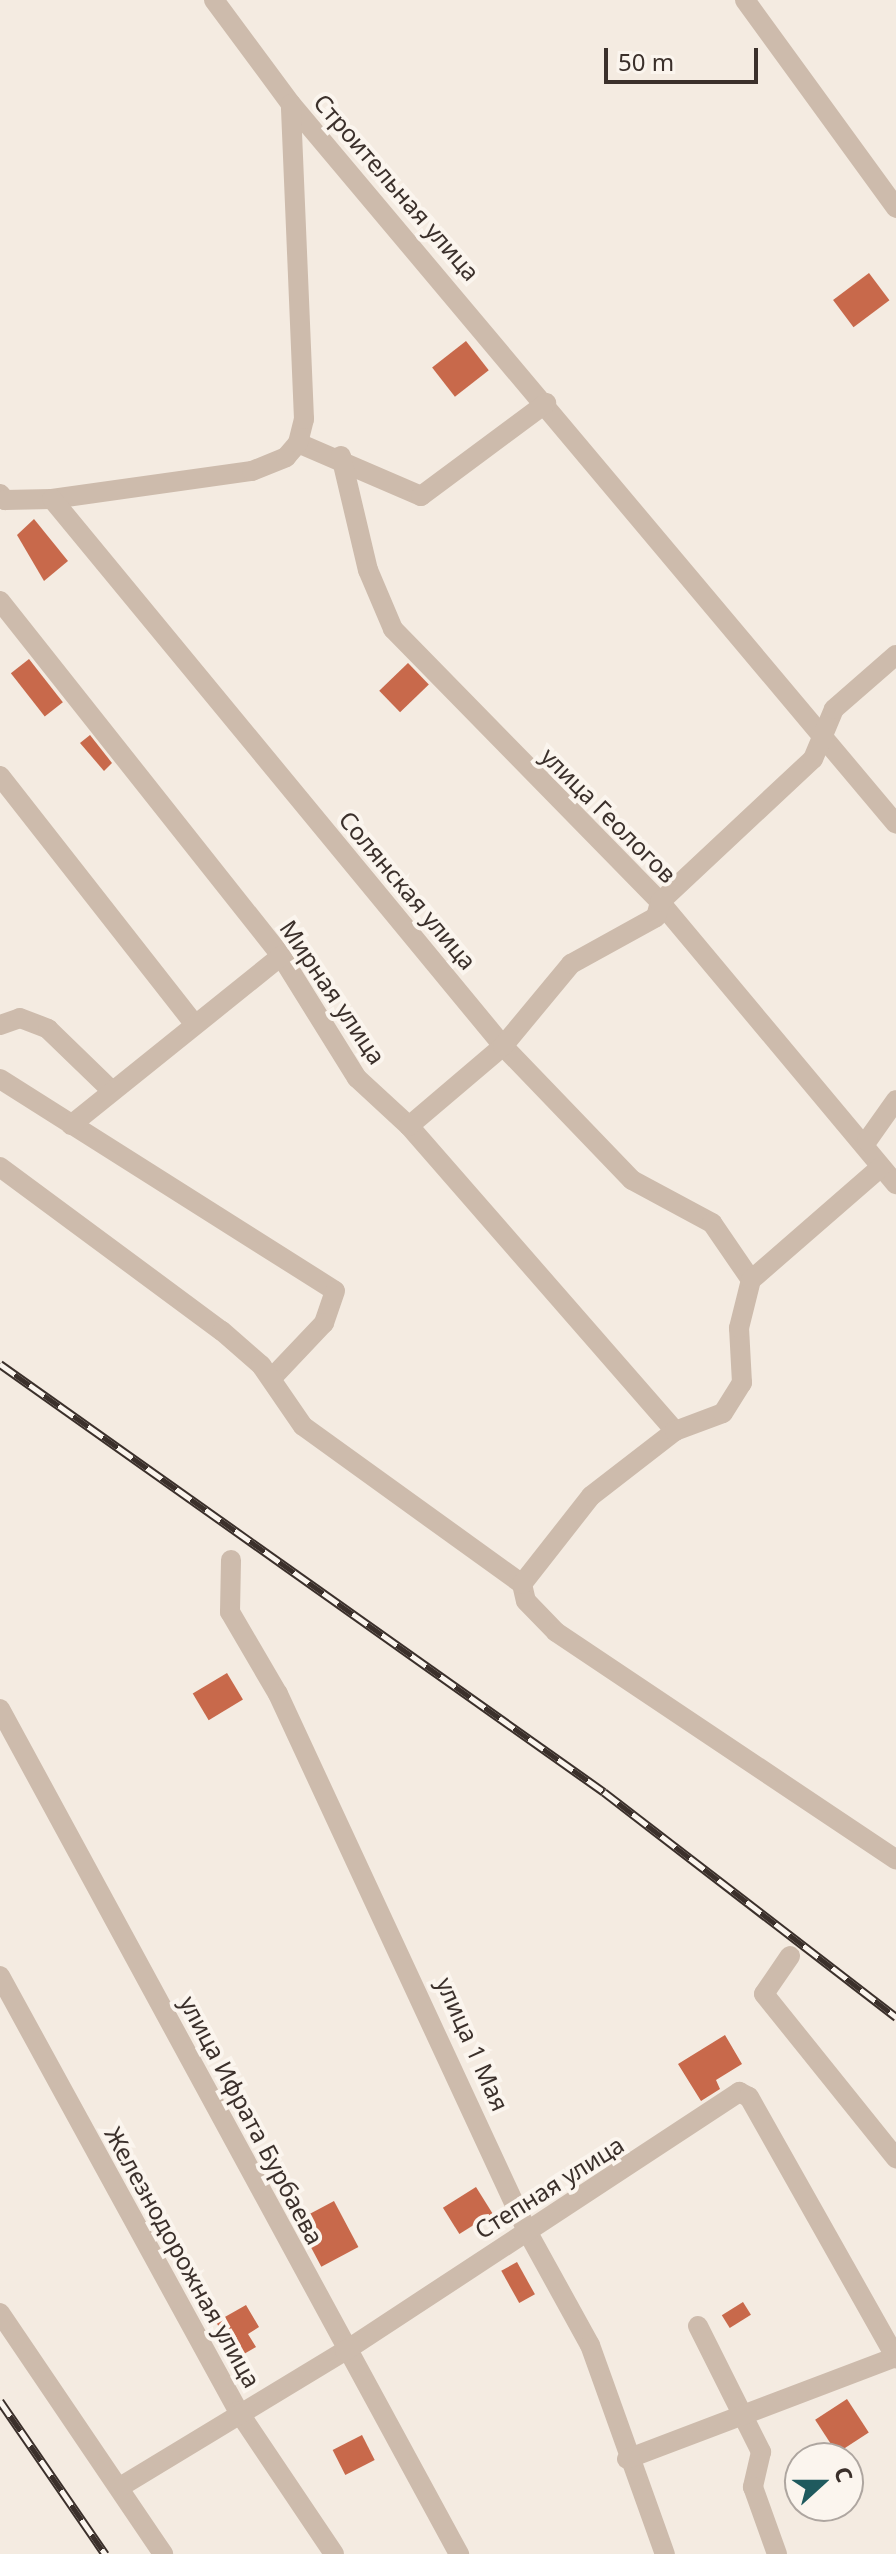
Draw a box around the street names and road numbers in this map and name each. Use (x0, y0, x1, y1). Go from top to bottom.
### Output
street label: Строительная улица (308, 88, 486, 286)
street label: улица Геологов (535, 741, 683, 889)
street label: Солянская улица (333, 805, 483, 975)
street label: Мирная улица (274, 915, 392, 1069)
street label: улица 1 Мая (431, 1973, 515, 2115)
street label: улица Ифрата Бурбаева (174, 1991, 330, 2249)
street label: Железнодорожная улица (99, 2122, 267, 2392)
street label: Степная улица (469, 2130, 629, 2244)

